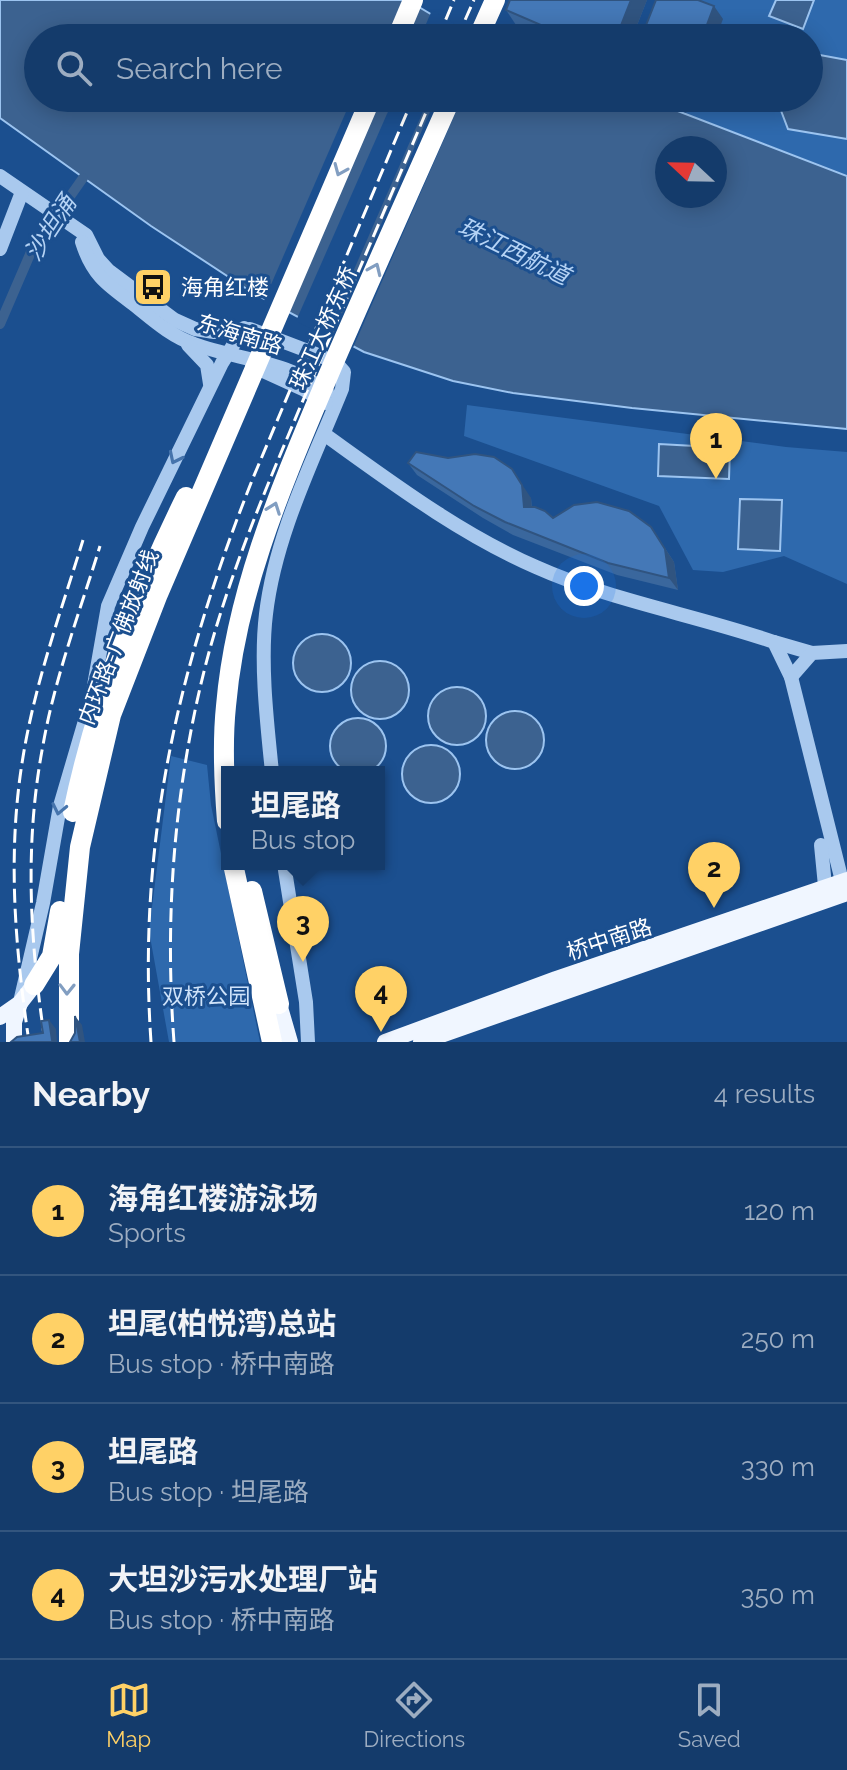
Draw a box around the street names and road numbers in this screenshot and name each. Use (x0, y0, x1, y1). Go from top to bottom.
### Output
street label: 珠江大桥东桥 (284, 262, 362, 394)
street label: 东海南路 (194, 309, 286, 359)
street label: 内环路-广佛放射线 (73, 546, 163, 728)
street label: 桥中南路 (563, 913, 655, 965)

